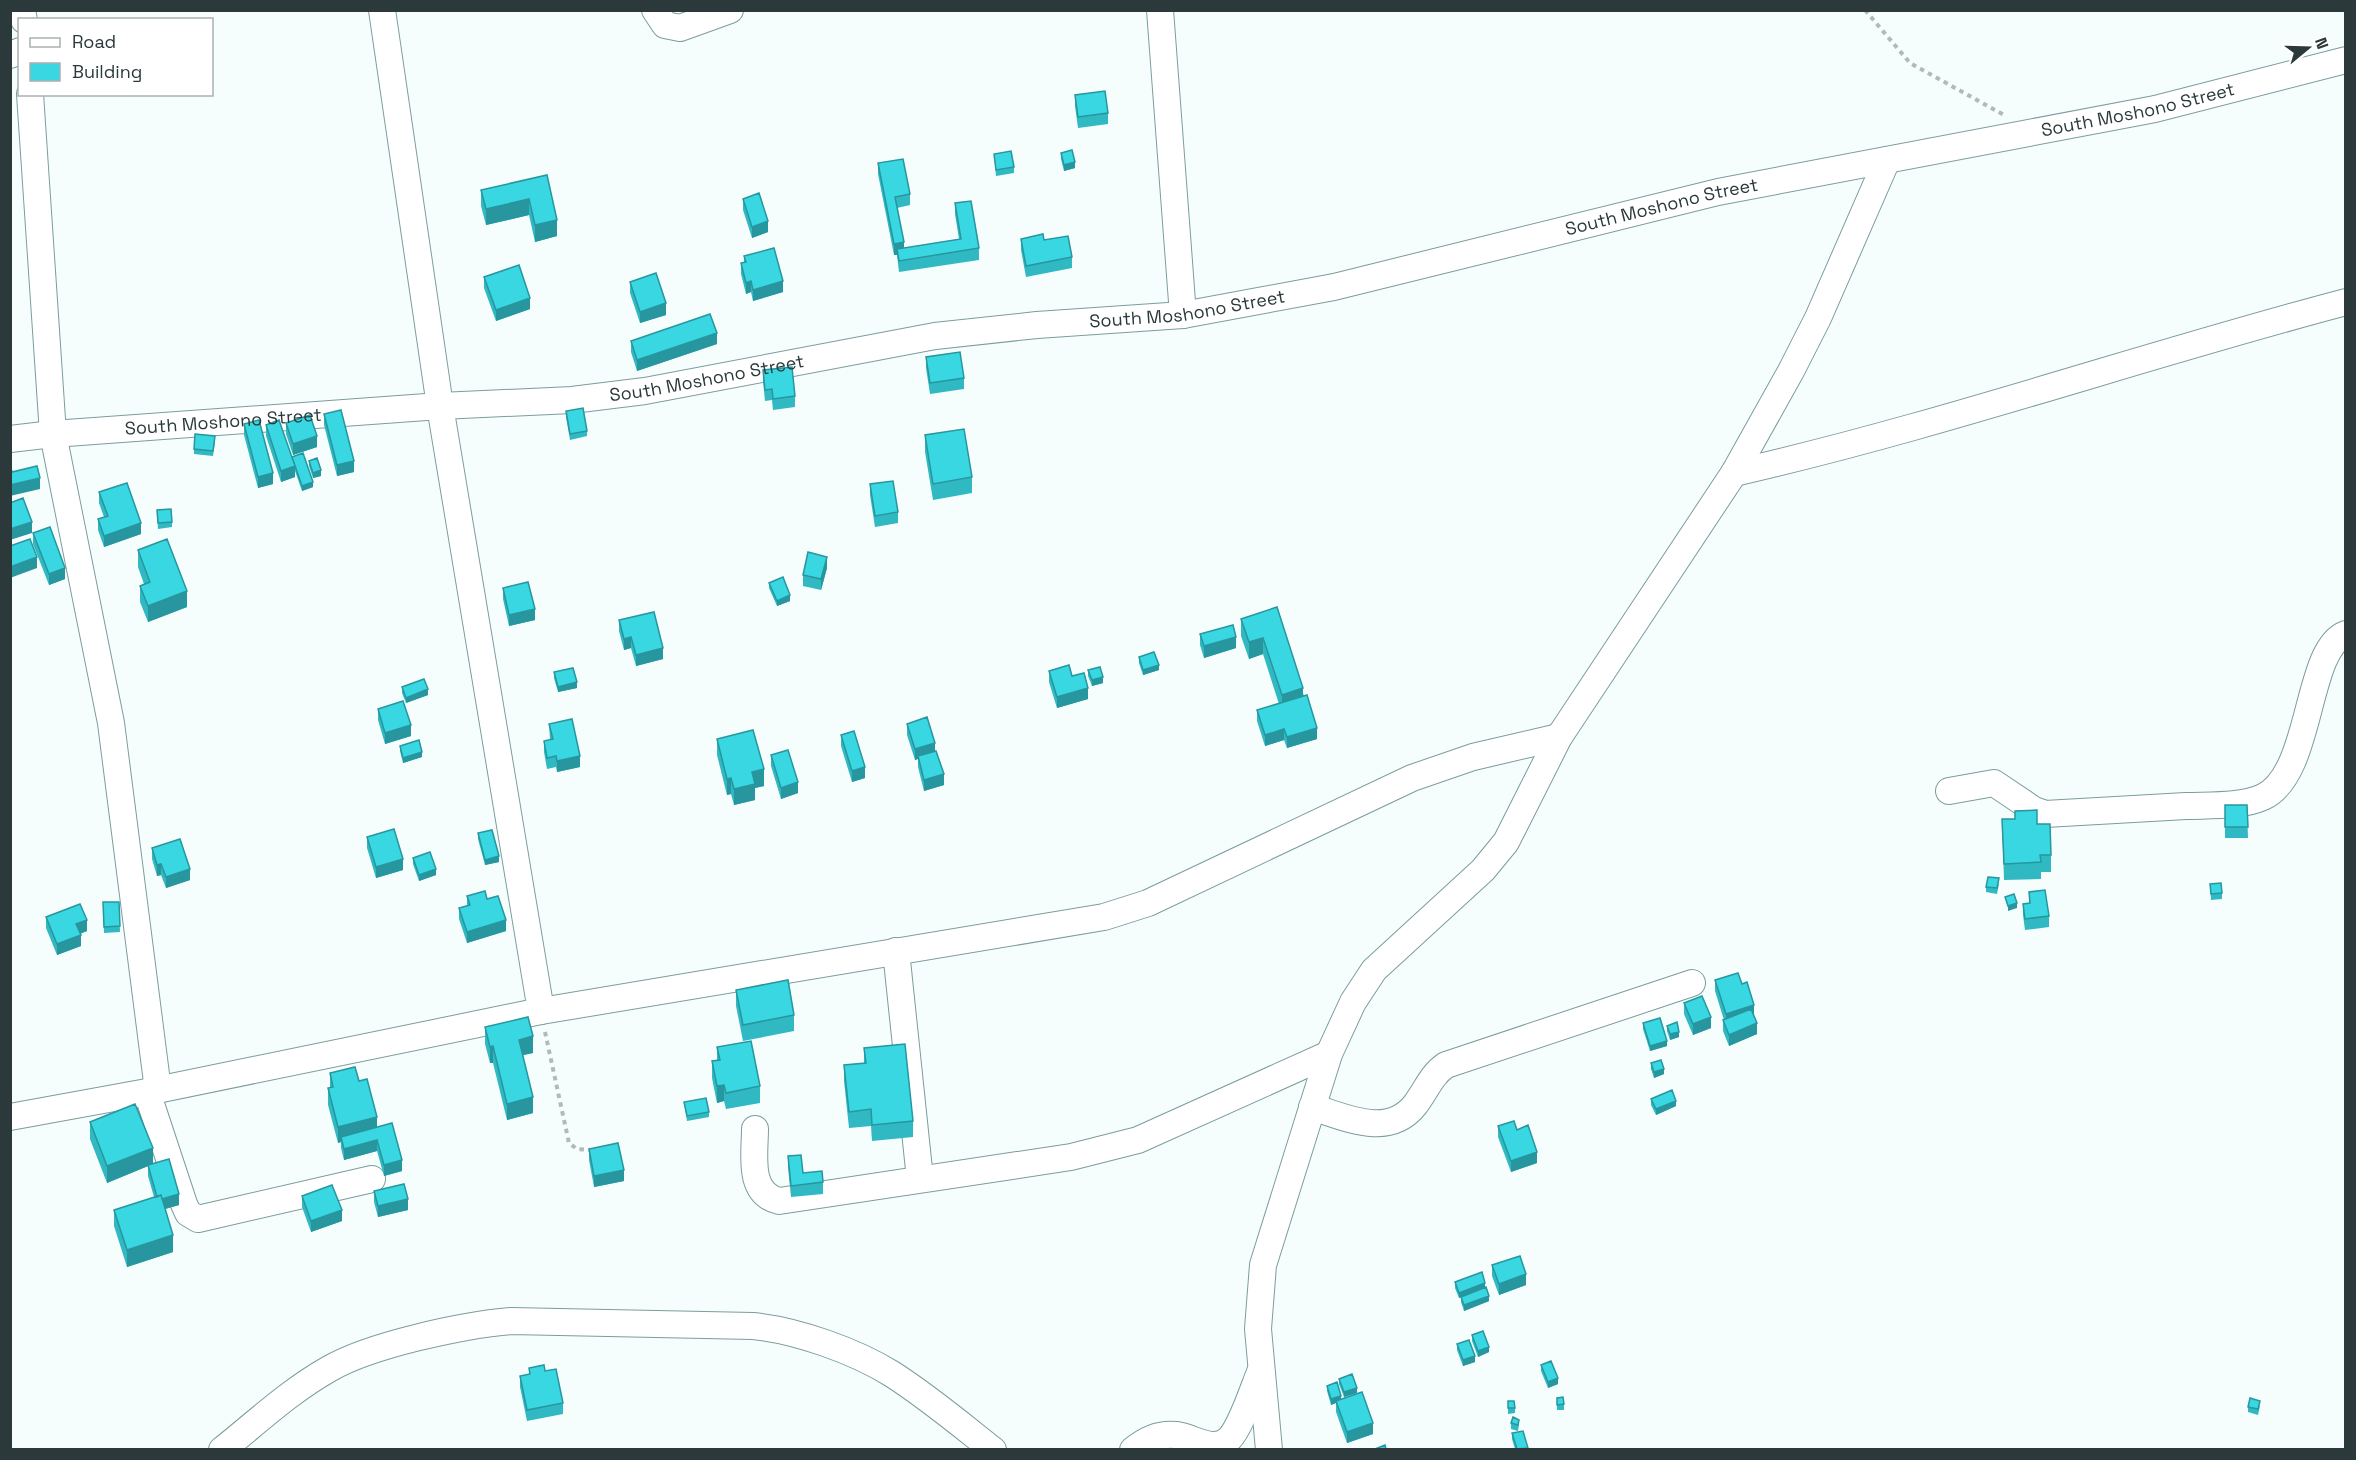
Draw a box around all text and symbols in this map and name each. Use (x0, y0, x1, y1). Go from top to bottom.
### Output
legend (18, 18, 213, 96)
north arrow (2278, 18, 2338, 78)
text: Road (72, 30, 116, 53)
text: N (2310, 35, 2333, 52)
text: Building (72, 60, 142, 83)
street label: South Moshono Street (2039, 77, 2237, 141)
street label: South Moshono Street (1563, 173, 1760, 240)
street label: South Moshono Street (1089, 284, 1287, 332)
street label: South Moshono Street (608, 349, 806, 406)
street label: South Moshono Street (124, 403, 322, 440)

